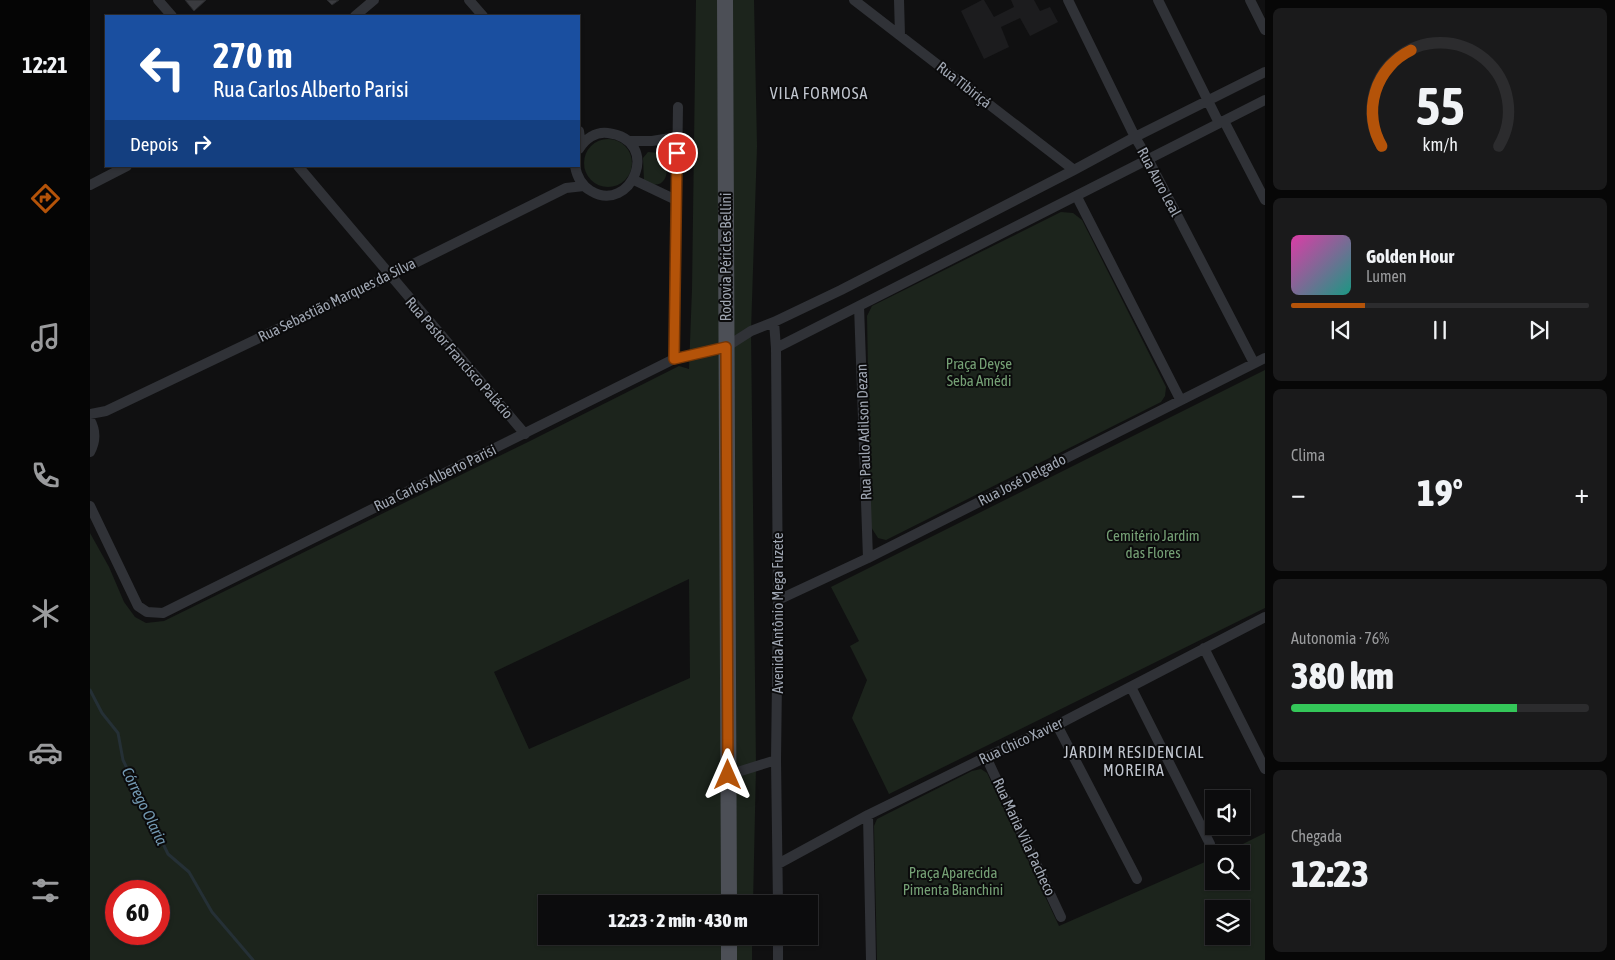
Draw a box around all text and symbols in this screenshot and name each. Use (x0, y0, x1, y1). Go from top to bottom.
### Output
icon: left (130, 35, 195, 100)
text: 270 m (213, 35, 292, 75)
text: 12:21 (22, 52, 68, 78)
street label: Rua Tibiriçá (934, 58, 995, 111)
text: Rua Carlos Alberto Parisi (213, 76, 409, 102)
text: 55 (1416, 76, 1464, 136)
district label: VILA FORMOSA (770, 84, 868, 102)
icon: right (188, 130, 216, 158)
pin (656, 132, 698, 174)
text: Depois (130, 133, 178, 155)
text: km/h (1422, 134, 1458, 155)
icon: arrive (663, 139, 691, 167)
street label: Rua Auro Leal (1134, 144, 1185, 219)
icon: directions (28, 181, 63, 216)
street label: Rodovia Péricles Bellini (717, 193, 734, 321)
text: Golden Hour (1366, 245, 1454, 267)
street label: Rua Sebastião Marques da Silva (255, 254, 418, 345)
text: Lumen (1366, 267, 1406, 285)
street label: Rua Pastor Francisco Palácio (402, 294, 517, 422)
icon: previous (1327, 316, 1355, 344)
icon: pause (1426, 316, 1454, 344)
icon: next (1525, 316, 1553, 344)
icon: music (28, 320, 63, 355)
park label: Praça Deyse Seba Amédi (946, 355, 1012, 389)
street label: Rua Paulo Adilson Dezan (853, 364, 874, 500)
street label: Rua Carlos Alberto Parisi (371, 441, 499, 514)
text: Clima (1291, 446, 1325, 464)
street label: Rua José Delgado (975, 450, 1068, 509)
icon: phone (28, 458, 63, 493)
text: 19° (1417, 471, 1463, 514)
text: − (1291, 477, 1306, 509)
text: + (1574, 477, 1589, 509)
park label: Cemitério Jardim das Flores (1106, 527, 1200, 561)
street label: Avenida Antônio Mega Fuzete (769, 532, 786, 693)
icon: climate (28, 596, 63, 631)
text: Autonomia · 76% (1291, 629, 1389, 647)
text: 380 km (1291, 654, 1394, 697)
street label: Rua Chico Xavier (976, 713, 1066, 767)
icon: car (28, 735, 63, 770)
district label: JARDIM RESIDENCIAL MOREIRA (1063, 743, 1205, 779)
position arrow (701, 748, 753, 800)
water label: Córrego Olaria (118, 764, 172, 849)
street label: Rua Maria Vila Pacheco (990, 775, 1059, 898)
map controls (1205, 790, 1250, 945)
button: sound (1205, 790, 1250, 835)
text: Chegada (1291, 827, 1342, 845)
button: search (1205, 845, 1250, 890)
text: 12:23 (1291, 852, 1369, 895)
park label: Praça Aparecida Pimenta Bianchini (903, 864, 1003, 898)
icon: filters (28, 873, 63, 908)
speed limit sign: 60 (105, 880, 170, 945)
button: layers (1205, 900, 1250, 945)
text: 12:23 · 2 min · 430 m (608, 909, 748, 931)

